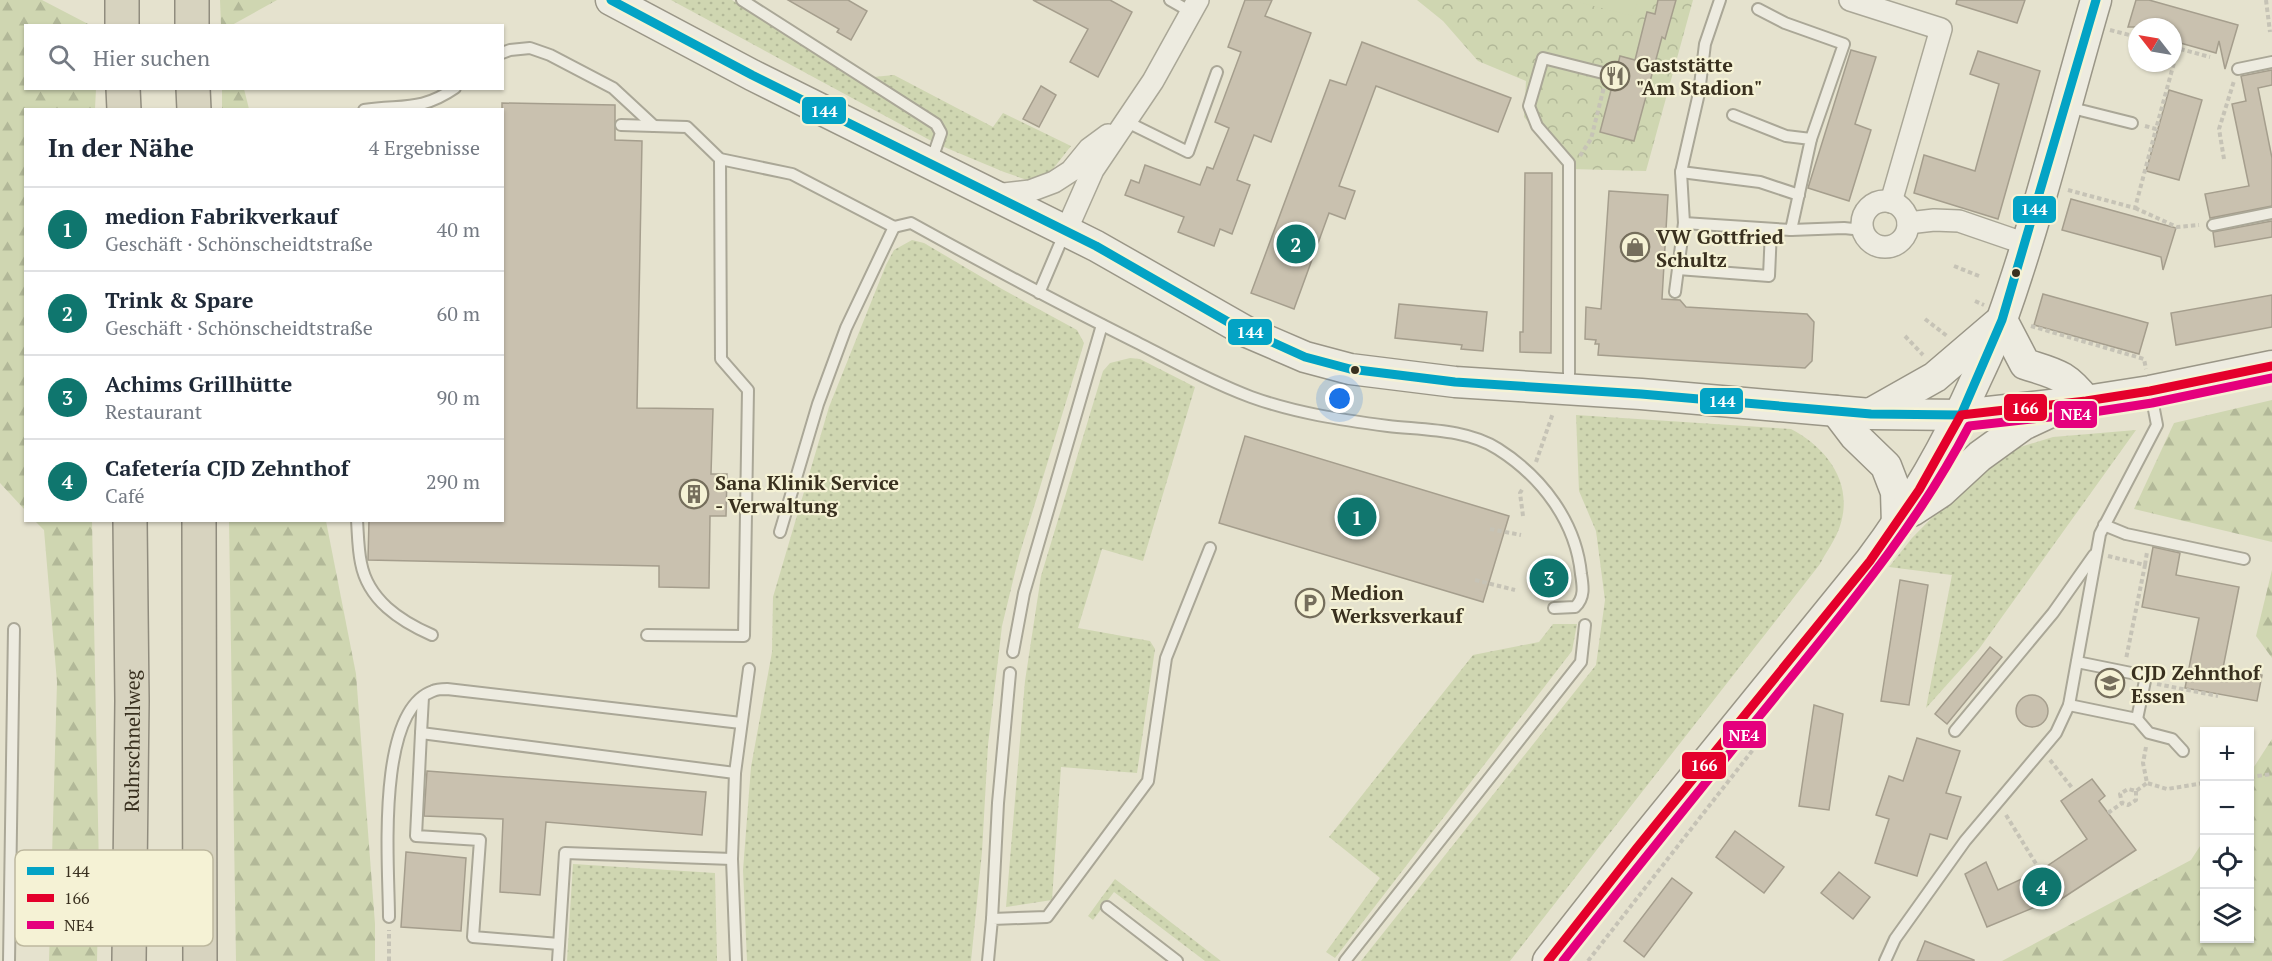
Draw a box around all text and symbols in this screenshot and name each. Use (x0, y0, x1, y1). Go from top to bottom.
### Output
north arrow (2128, 18, 2182, 72)
search box (24, 24, 504, 90)
icon: search (45, 41, 78, 74)
text: Hier suchen (93, 43, 210, 72)
place label: Gaststätte "Am Stadion" (1636, 51, 1762, 101)
restaurant icon: Gaststätte "Am Stadion" (1599, 60, 1631, 92)
line badge: 144 (801, 96, 847, 125)
text: 144 (810, 100, 838, 122)
text: In der Nähe (48, 130, 194, 164)
text: 4 Ergebnisse (368, 134, 480, 161)
line badge: 144 (2012, 195, 2057, 224)
text: 144 (2020, 198, 2048, 220)
text: medion Fabrikverkauf (105, 201, 338, 230)
text: 1 (62, 216, 73, 243)
text: 40 m (437, 216, 480, 243)
pin: 2 (1276, 222, 1316, 266)
place label: VW Gottfried Schultz (1656, 223, 1784, 273)
text: Geschäft · Schönscheidtstraße (105, 230, 373, 257)
shop icon: VW Gottfried Schultz (1619, 231, 1651, 263)
unlabelled marker (2010, 267, 2022, 279)
text: Trink & Spare (105, 285, 254, 314)
text: 2 (62, 300, 73, 327)
text: 60 m (437, 300, 480, 327)
text: Geschäft · Schönscheidtstraße (105, 314, 373, 341)
line badge: 144 (1227, 318, 1273, 346)
text: 144 (1236, 321, 1264, 343)
unlabelled marker (1349, 364, 1361, 376)
text: Achims Grillhütte (105, 369, 292, 398)
text: 3 (62, 384, 73, 411)
text: 90 m (437, 384, 480, 411)
your location (1325, 384, 1354, 413)
line badge: 144 (1699, 387, 1744, 415)
text: 144 (1708, 390, 1736, 412)
line badge: 166 (2003, 393, 2048, 422)
text: 166 (2011, 397, 2039, 419)
text: Restaurant (105, 398, 202, 425)
line badge: NE4 (2053, 400, 2098, 429)
text: NE4 (2061, 403, 2091, 425)
text: Cafetería CJD Zehnthof (105, 453, 349, 482)
text: 4 (62, 468, 73, 495)
text: 290 m (426, 468, 480, 495)
place label: Sana Klinik Service - Verwaltung (715, 469, 899, 519)
building icon: Sana Klinik Service - Verwaltung (678, 478, 710, 510)
text: Café (105, 482, 145, 509)
pin: 1 (1338, 494, 1376, 540)
pin: 3 (1530, 556, 1568, 600)
place label: Medion Werksverkauf (1331, 579, 1464, 629)
parking icon: Medion Werksverkauf (1294, 587, 1326, 619)
place label: CJD Zehnthof Essen (2131, 659, 2262, 709)
school or university icon: CJD Zehnthof Essen (2094, 667, 2126, 699)
street label: Ruhrschnellweg (117, 669, 146, 812)
line badge: NE4 (1722, 720, 1767, 749)
text: NE4 (1729, 724, 1759, 746)
map controls (2200, 727, 2254, 943)
button: + (2200, 727, 2254, 781)
line badge: 166 (1681, 751, 1727, 780)
text: 166 (1690, 754, 1718, 776)
button: − (2200, 781, 2254, 835)
button: locate (2200, 835, 2254, 889)
legend (15, 850, 213, 946)
text: 144 (64, 860, 90, 882)
pin: 4 (2022, 864, 2062, 910)
text: 166 (64, 887, 90, 909)
button: layers (2200, 889, 2254, 943)
text: NE4 (64, 914, 94, 936)

